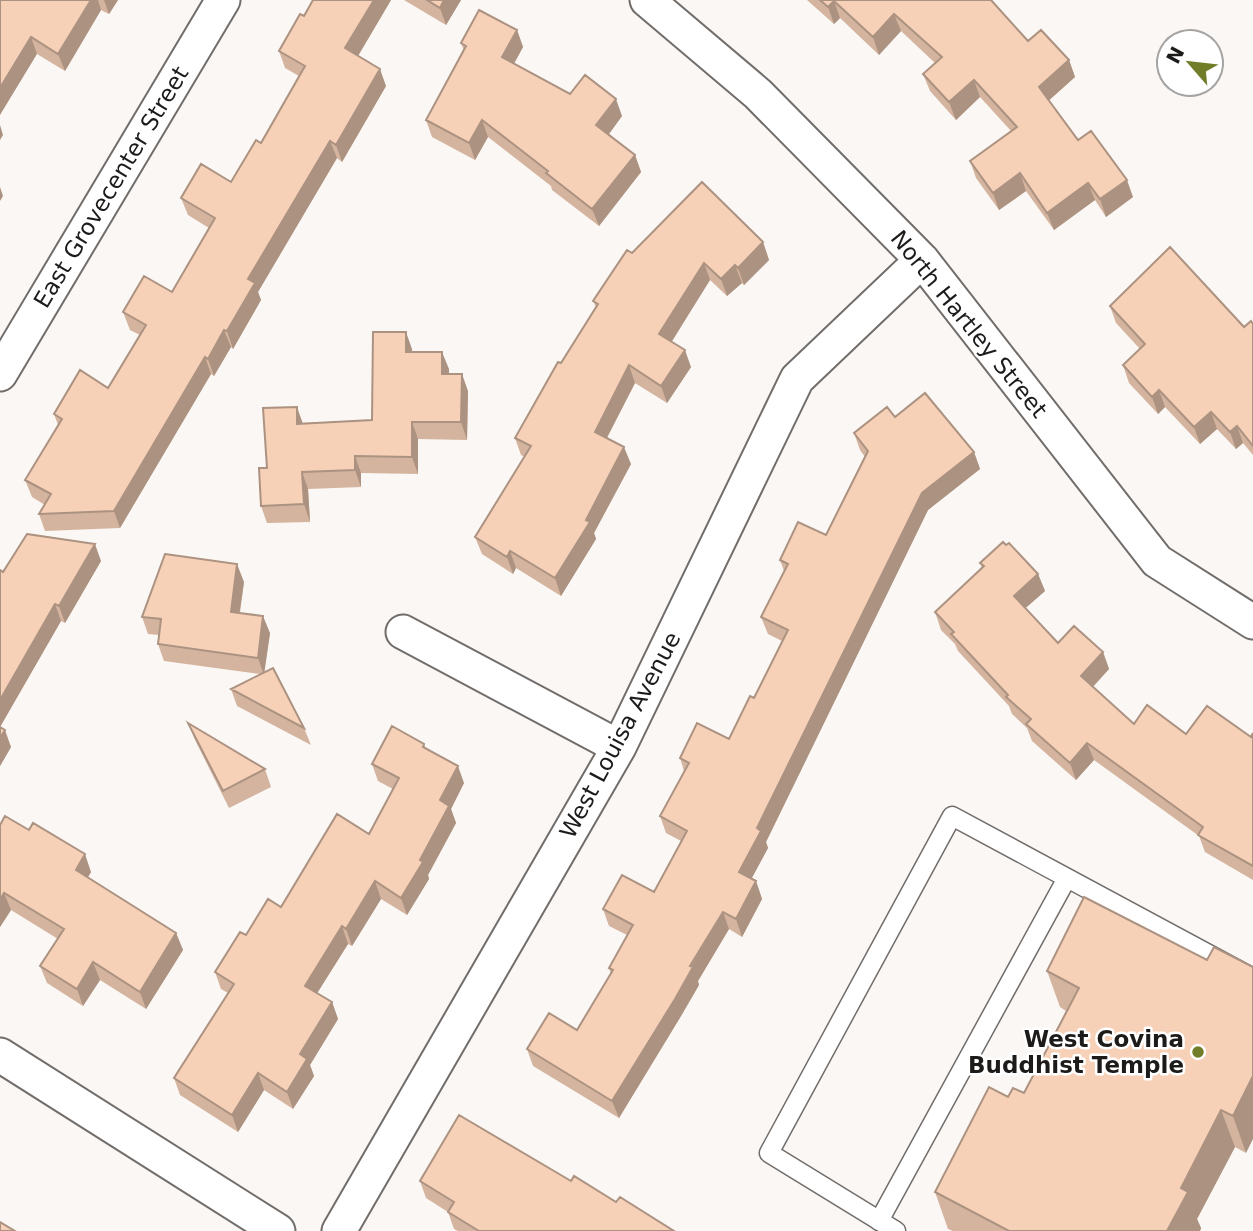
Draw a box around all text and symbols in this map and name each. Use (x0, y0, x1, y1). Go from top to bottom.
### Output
north arrow (1155, 28, 1225, 98)
text: N (1162, 43, 1188, 67)
street label: East Grovecenter Street (29, 62, 193, 312)
street label: North Hartley Street (886, 225, 1052, 423)
street label: West Louisa Avenue (554, 627, 686, 843)
place label: West Covina Buddhist Temple (968, 1026, 1184, 1078)
marker: West Covina Buddhist Temple (1190, 1044, 1206, 1060)

